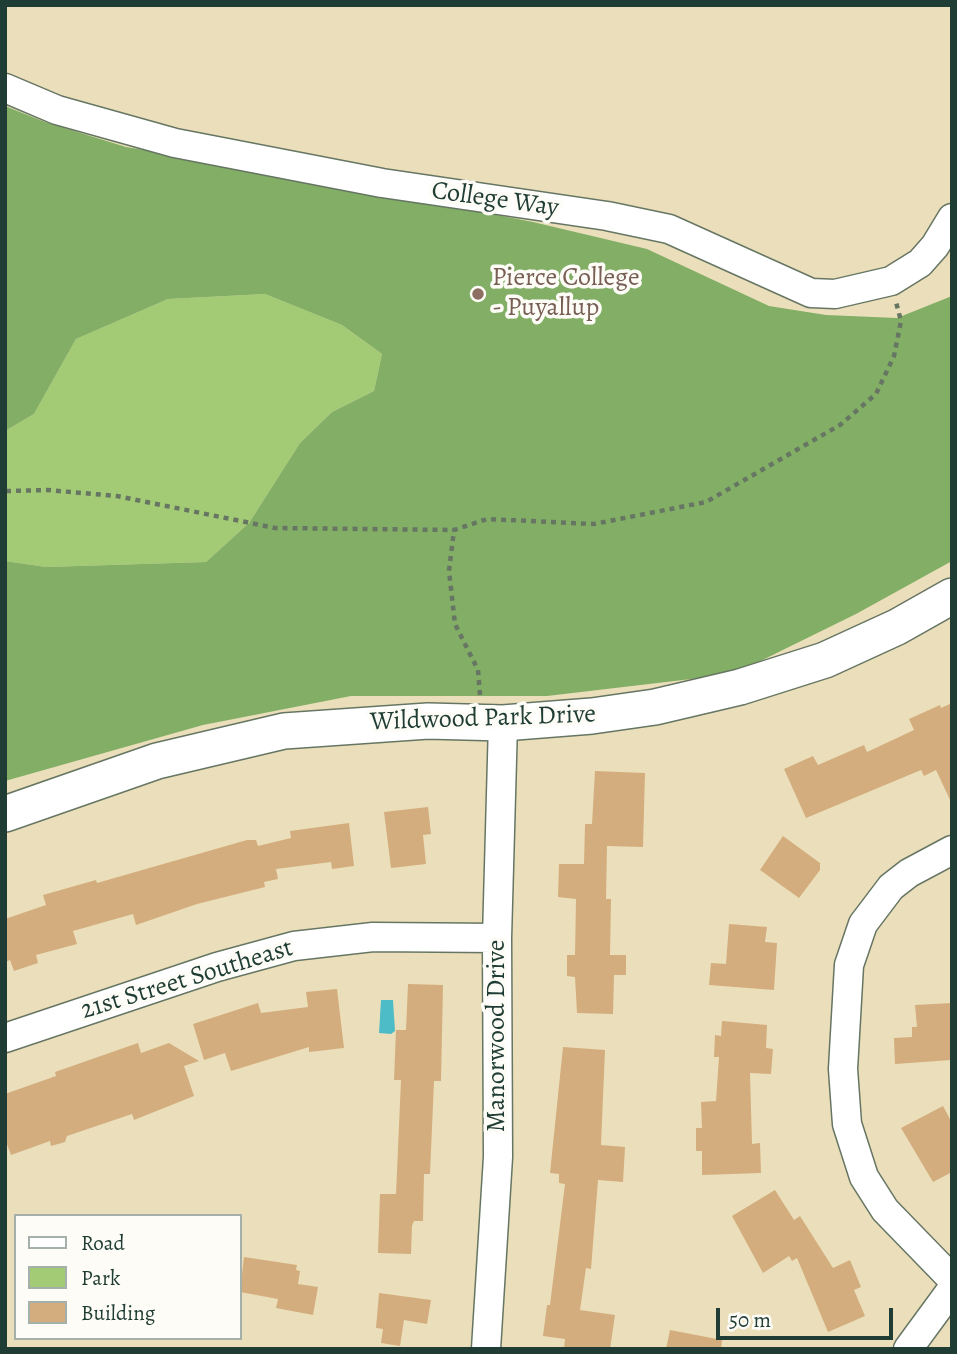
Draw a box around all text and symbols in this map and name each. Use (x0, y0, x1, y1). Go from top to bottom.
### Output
street label: College Way (429, 176, 561, 224)
place label: Pierce College - Puyallup (492, 263, 640, 324)
marker: Pierce College - Puyallup (470, 286, 486, 302)
street label: Wildwood Park Drive (369, 699, 597, 739)
street label: 21st Street Southeast (77, 933, 297, 1027)
street label: Manorwood Drive (482, 940, 514, 1132)
legend (14, 1214, 242, 1340)
text: Road (81, 1229, 125, 1257)
text: Park (81, 1264, 120, 1292)
scale bar (719, 1294, 896, 1338)
text: Building (81, 1299, 155, 1327)
text: 50 m (729, 1306, 771, 1334)

